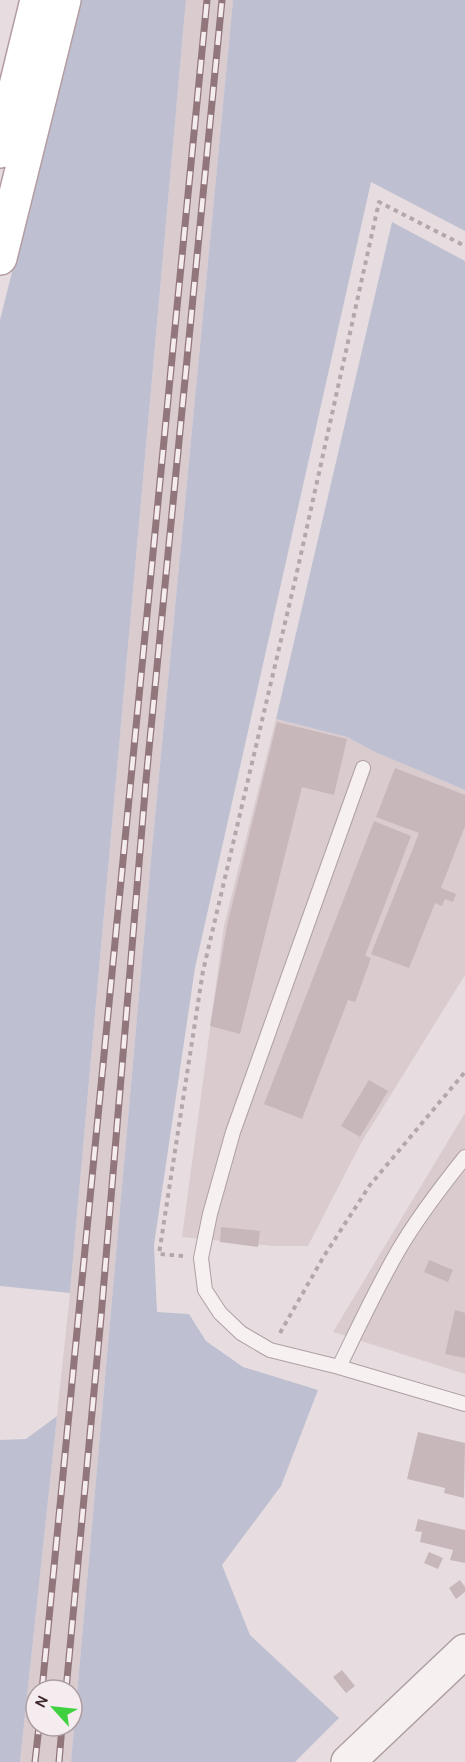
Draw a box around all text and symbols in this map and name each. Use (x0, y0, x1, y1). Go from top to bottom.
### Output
north arrow (24, 1678, 84, 1738)
text: N (30, 1692, 52, 1711)

